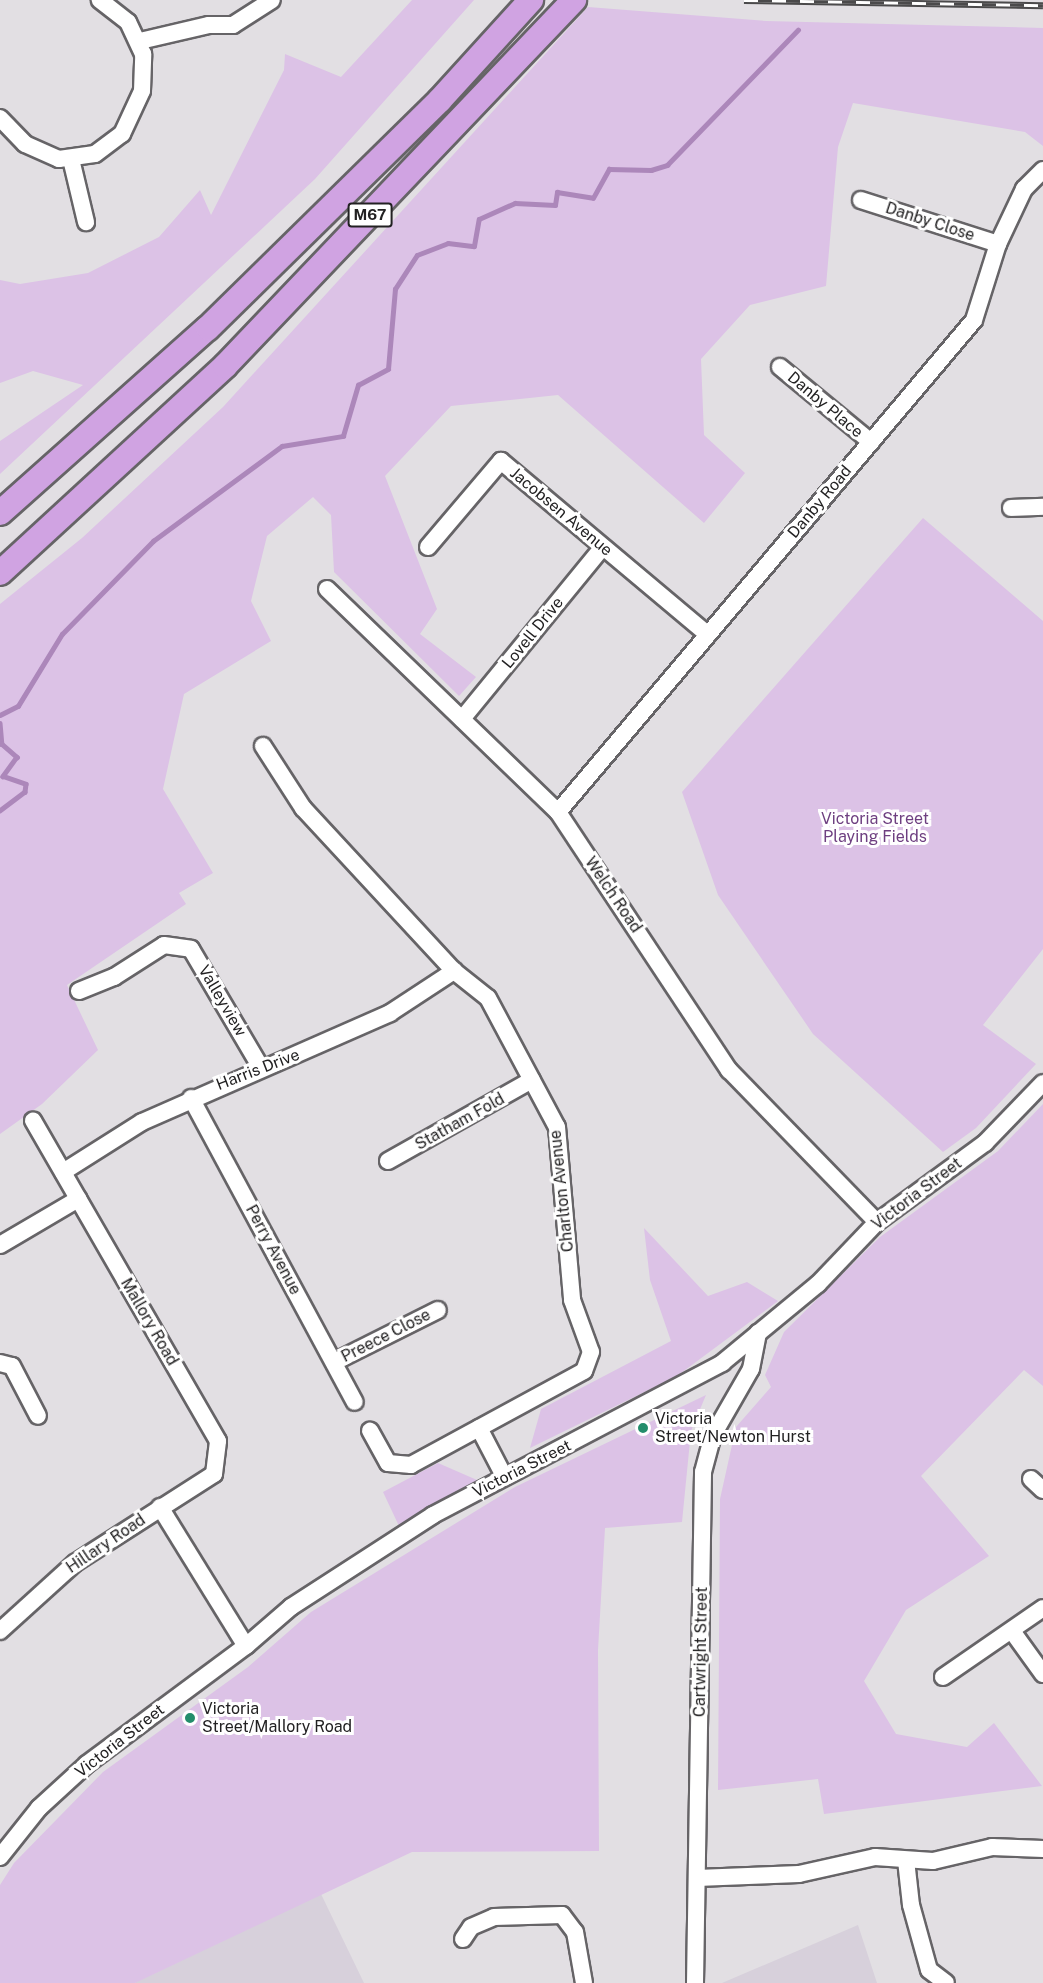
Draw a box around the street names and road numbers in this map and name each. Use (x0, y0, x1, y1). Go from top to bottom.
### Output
street label: Danby Close (883, 199, 977, 245)
road number: M67 (348, 203, 392, 227)
street label: Danby Place (783, 368, 867, 442)
street label: Danby Road (784, 462, 856, 542)
street label: Jacobsen Avenue (506, 464, 616, 560)
street label: Lovell Drive (498, 593, 568, 673)
street label: Welch Road (581, 853, 645, 937)
street label: Valleyview (194, 962, 250, 1040)
street label: Harris Drive (214, 1045, 302, 1095)
street label: Statham Fold (412, 1090, 508, 1154)
street label: Charlton Avenue (546, 1129, 578, 1253)
street label: Victoria Street (868, 1154, 966, 1234)
street label: Perry Avenue (241, 1202, 305, 1298)
street label: Mallory Road (116, 1275, 182, 1369)
street label: Preece Close (338, 1305, 434, 1367)
street label: Victoria Street (470, 1436, 574, 1502)
street label: Hillary Road (63, 1510, 149, 1578)
street label: Cartwright Street (690, 1587, 712, 1717)
street label: Victoria Street (72, 1700, 168, 1782)

